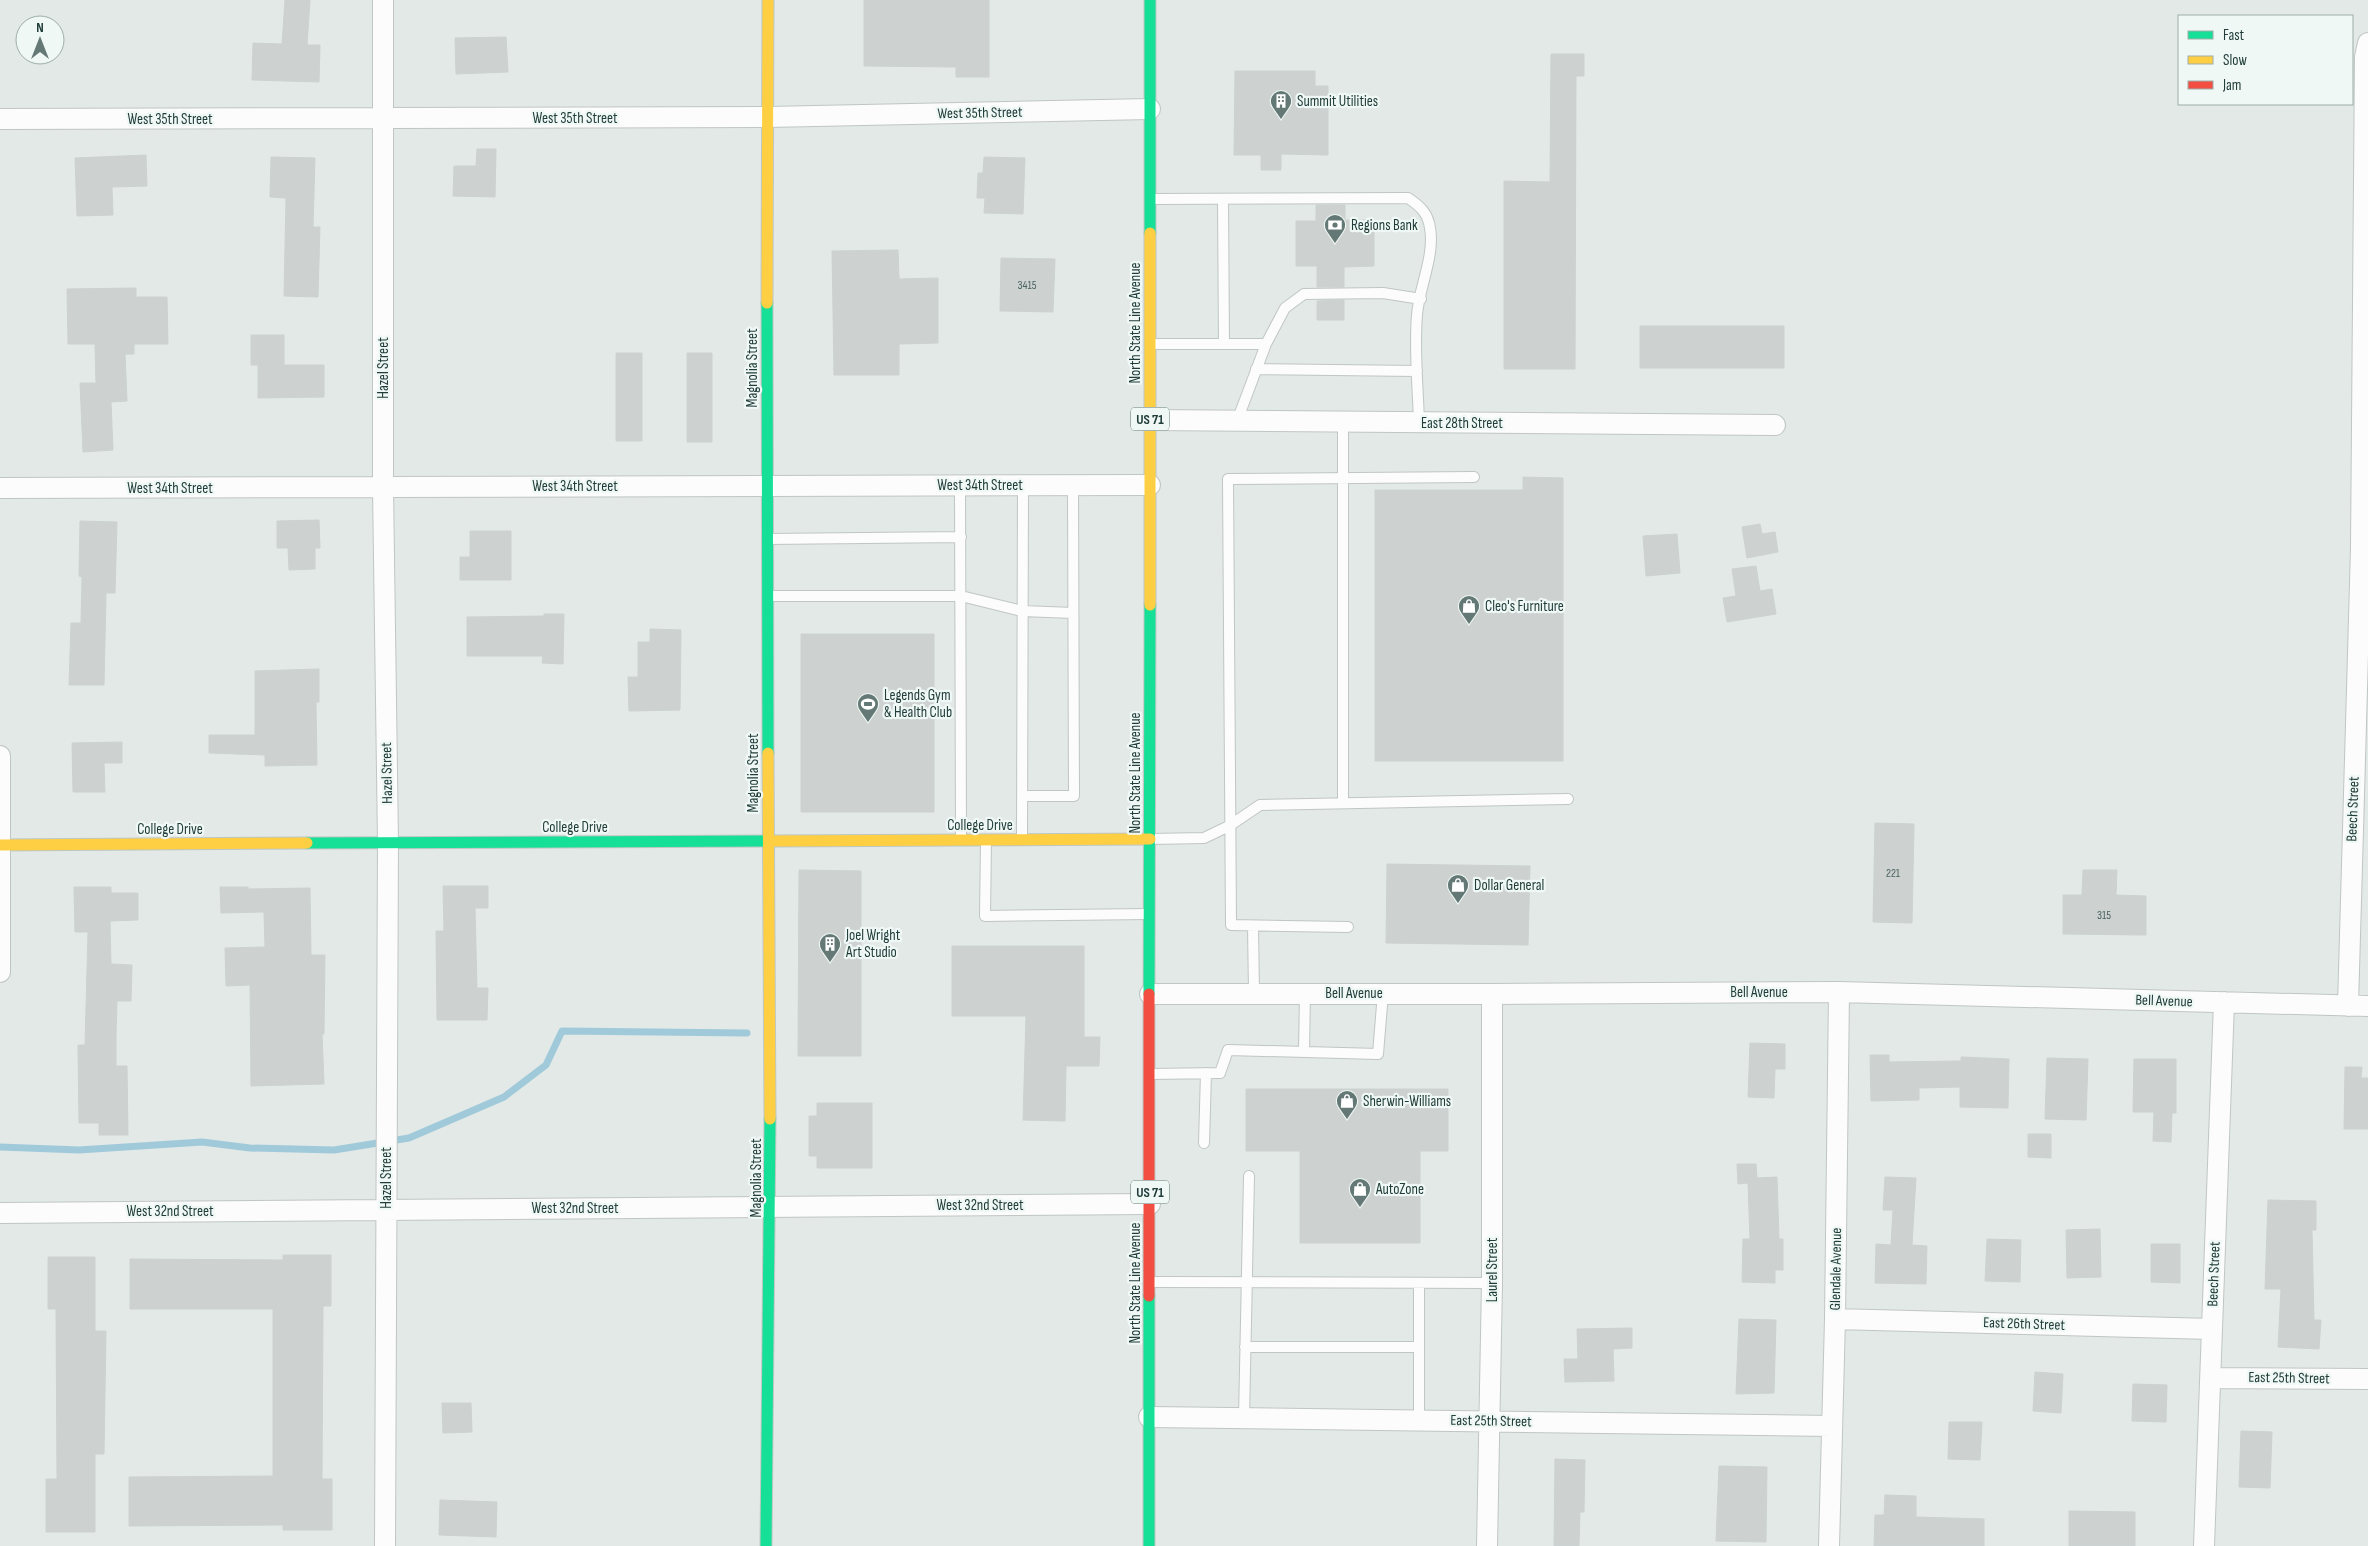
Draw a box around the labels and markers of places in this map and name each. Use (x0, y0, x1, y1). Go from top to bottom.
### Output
building icon: Summit Utilities (1269, 89, 1293, 120)
place label: Summit Utilities (1297, 92, 1378, 111)
bank icon: Regions Bank (1323, 213, 1347, 244)
place label: Regions Bank (1351, 216, 1418, 235)
shop icon: Cleo's Furniture (1457, 594, 1481, 625)
place label: Cleo's Furniture (1485, 597, 1564, 616)
place label: Legends Gym & Health Club (884, 686, 952, 722)
sports icon: Legends Gym & Health Club (856, 692, 880, 723)
shop icon: Dollar General (1446, 873, 1470, 904)
place label: Dollar General (1474, 876, 1544, 895)
place label: Joel Wright Art Studio (845, 926, 901, 962)
building icon: Joel Wright Art Studio (818, 932, 842, 963)
shop icon: Sherwin-Williams (1335, 1089, 1359, 1120)
place label: Sherwin-Williams (1363, 1092, 1451, 1111)
shop icon: AutoZone (1348, 1177, 1372, 1208)
place label: AutoZone (1375, 1180, 1424, 1199)

